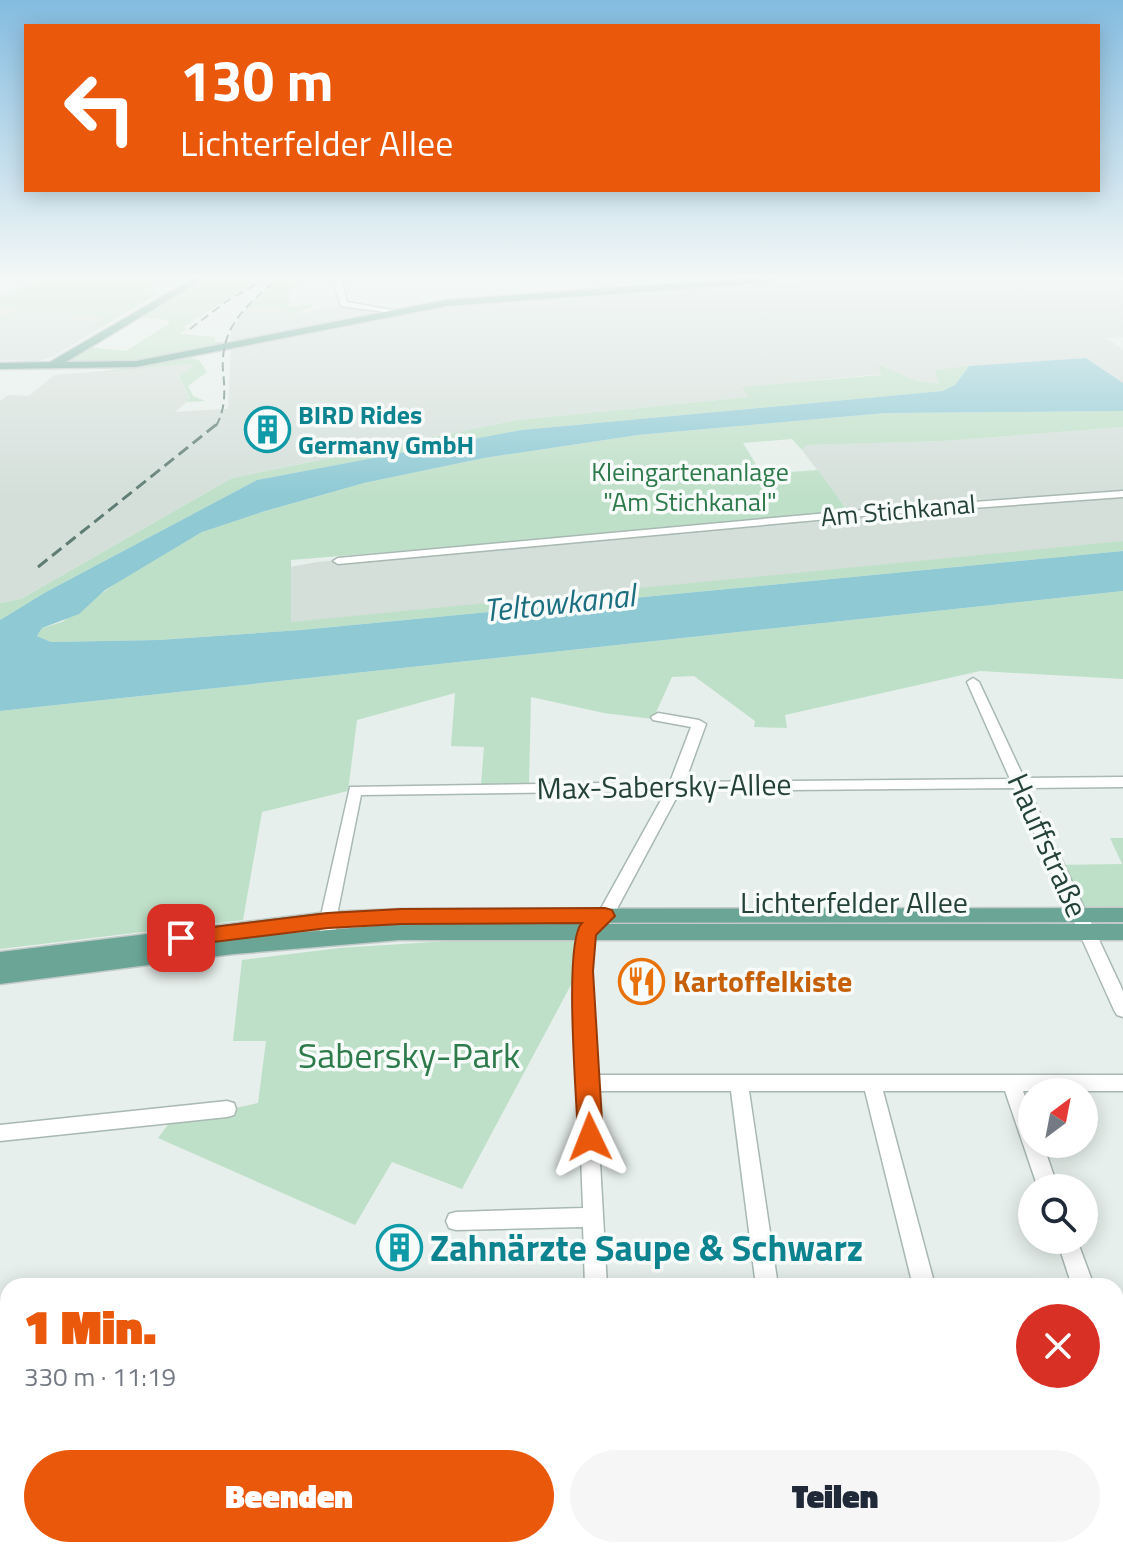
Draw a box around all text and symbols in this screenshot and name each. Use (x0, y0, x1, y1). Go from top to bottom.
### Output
text: 130 m (180, 38, 333, 123)
icon: left (48, 56, 152, 160)
text: Lichterfelder Allee (180, 115, 453, 170)
place label: BIRD Rides Germany GmbH (298, 395, 474, 464)
building icon: BIRD Rides Germany GmbH (243, 405, 291, 453)
park label: Kleingartenanlage "Am Stichkanal" (591, 452, 789, 521)
street label: Am Stichkanal (819, 484, 977, 536)
water label: Teltowkanal (481, 570, 640, 634)
street label: Max-Sabersky-Allee (536, 761, 792, 811)
street label: Hauffstraße (996, 766, 1100, 924)
street label: Lichterfelder Allee (740, 879, 968, 925)
pin (147, 904, 215, 972)
icon: arrive (159, 916, 203, 960)
restaurant icon: Kartoffelkiste (618, 957, 666, 1005)
place label: Kartoffelkiste (673, 958, 852, 1004)
park label: Sabersky-Park (298, 1027, 520, 1082)
north arrow (1018, 1078, 1098, 1158)
map controls (1018, 1078, 1098, 1254)
position arrow (548, 1095, 632, 1179)
button: search (1018, 1174, 1098, 1254)
place label: Zahnärzte Saupe & Schwarz (430, 1220, 863, 1275)
building icon: Zahnärzte Saupe & Schwarz (375, 1223, 423, 1271)
text: 1 Min. (24, 1290, 156, 1363)
button: close (1016, 1304, 1100, 1388)
text: 330 m · 11:19 (24, 1357, 176, 1396)
button: Beenden (24, 1450, 554, 1542)
button: Teilen (570, 1450, 1100, 1542)

